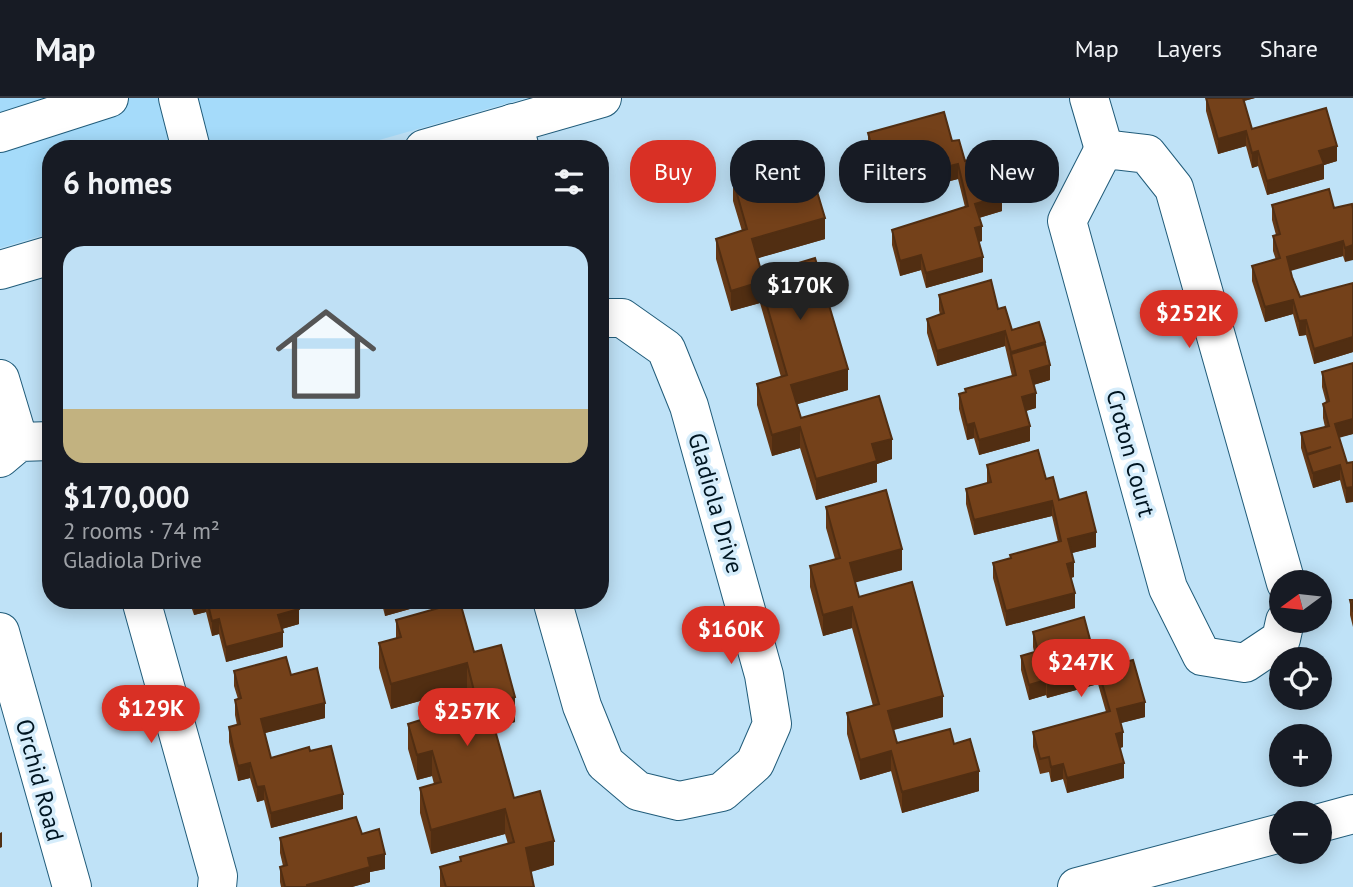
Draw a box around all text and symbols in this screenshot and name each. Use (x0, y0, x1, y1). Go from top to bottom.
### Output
text: Map (35, 27, 96, 70)
text: Map (1075, 33, 1119, 64)
text: Layers (1157, 33, 1222, 64)
text: Share (1260, 33, 1318, 64)
chip: Buy (630, 140, 716, 203)
chip: Rent (730, 140, 825, 203)
chip: Filters (839, 140, 951, 203)
chip: New (965, 140, 1059, 203)
text: 6 homes (63, 163, 172, 202)
icon: filters (550, 163, 588, 201)
pin: $170K (751, 262, 849, 322)
text: $170K (767, 270, 833, 299)
pin: $252K (1140, 290, 1238, 350)
icon: home (263, 291, 389, 417)
text: $252K (1156, 298, 1222, 327)
street label: Croton Court (1099, 386, 1163, 520)
street label: Gladiola Drive (681, 429, 751, 577)
text: $170,000 (63, 477, 190, 516)
text: 2 rooms · 74 m² (63, 516, 220, 545)
text: Gladiola Drive (63, 545, 202, 574)
north arrow (1269, 570, 1332, 634)
map controls (1269, 570, 1332, 864)
pin: $160K (682, 606, 780, 666)
text: $160K (698, 614, 764, 643)
pin: $247K (1032, 640, 1130, 699)
text: $247K (1048, 647, 1114, 676)
button: locate (1269, 647, 1332, 710)
pin: $129K (102, 686, 200, 745)
pin: $257K (418, 688, 516, 748)
text: $129K (118, 693, 184, 722)
text: $257K (434, 696, 500, 725)
street label: Orchid Road (9, 716, 71, 844)
button: + (1269, 724, 1332, 787)
button: − (1269, 801, 1332, 864)

